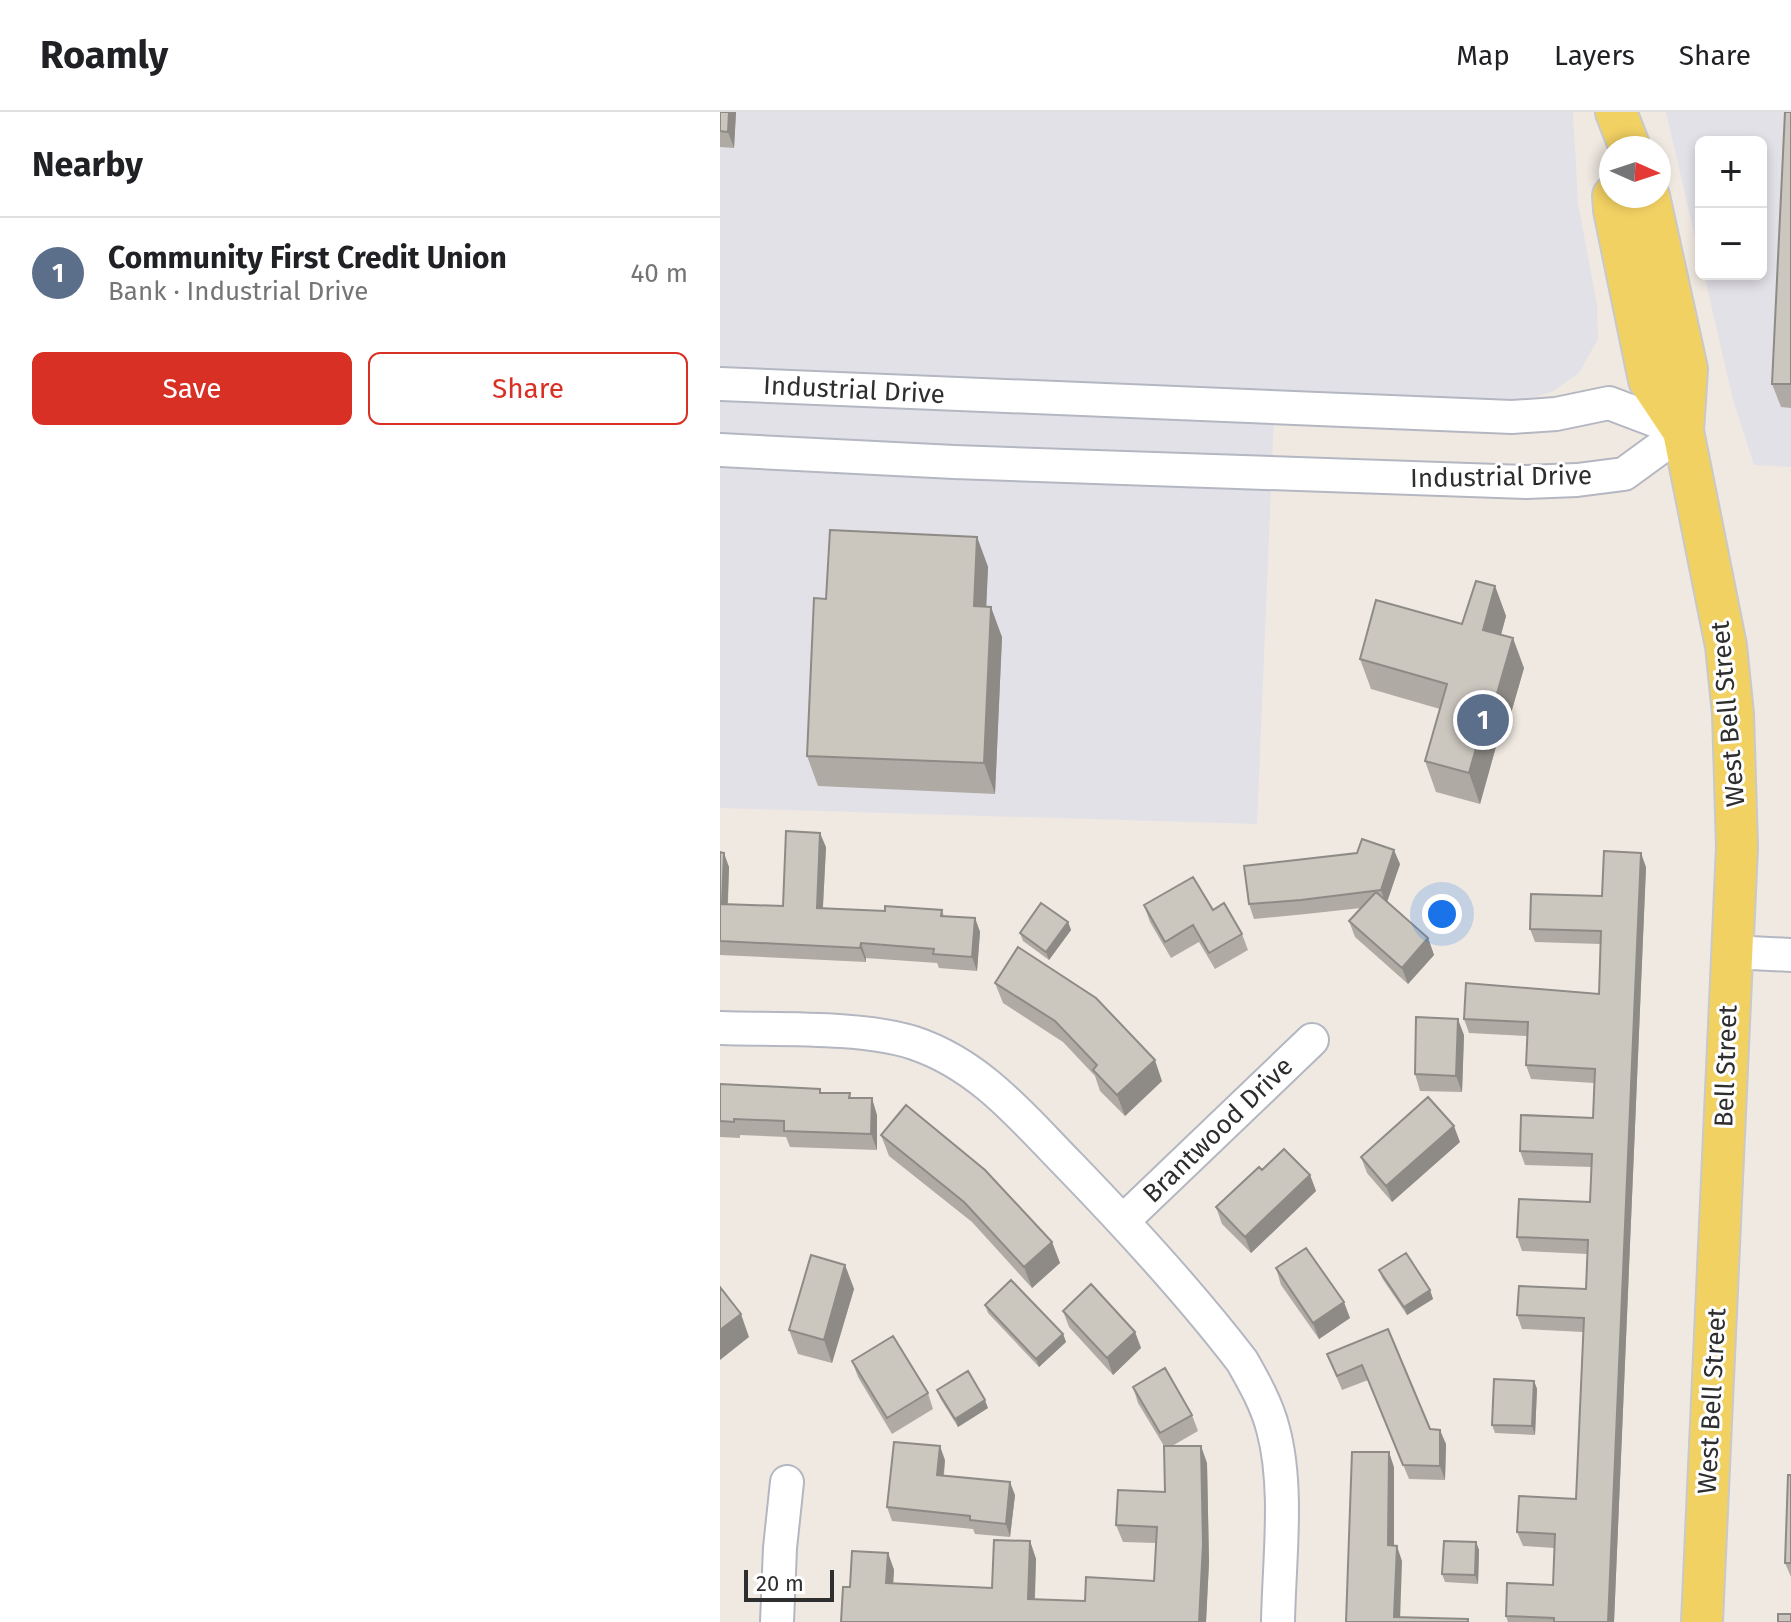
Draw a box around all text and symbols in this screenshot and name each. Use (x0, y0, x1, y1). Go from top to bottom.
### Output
text: Roamly (40, 32, 168, 78)
text: Map (1456, 39, 1510, 72)
text: Layers (1554, 39, 1635, 72)
text: Share (1679, 39, 1751, 72)
north arrow (1599, 136, 1671, 208)
map controls (1695, 136, 1767, 280)
button: + (1695, 136, 1767, 208)
text: Nearby (32, 144, 143, 185)
button: − (1695, 208, 1767, 280)
text: Community First Credit Union (108, 240, 507, 276)
text: 1 (52, 258, 64, 289)
text: 40 m (630, 258, 688, 289)
text: Bank · Industrial Drive (108, 276, 368, 307)
button: Save (32, 352, 352, 425)
button: Share (368, 352, 688, 425)
street label: Industrial Drive (762, 370, 946, 410)
street label: Industrial Drive (1410, 460, 1592, 494)
street label: West Bell Street (1704, 619, 1752, 808)
pin: 1 (1457, 690, 1509, 750)
your location (1422, 894, 1462, 934)
street label: Bell Street (1708, 1004, 1744, 1128)
street label: Brantwood Drive (1137, 1051, 1299, 1209)
street label: West Bell Street (1692, 1306, 1732, 1495)
scale bar (744, 1566, 834, 1602)
text: 20 m (756, 1570, 804, 1597)

